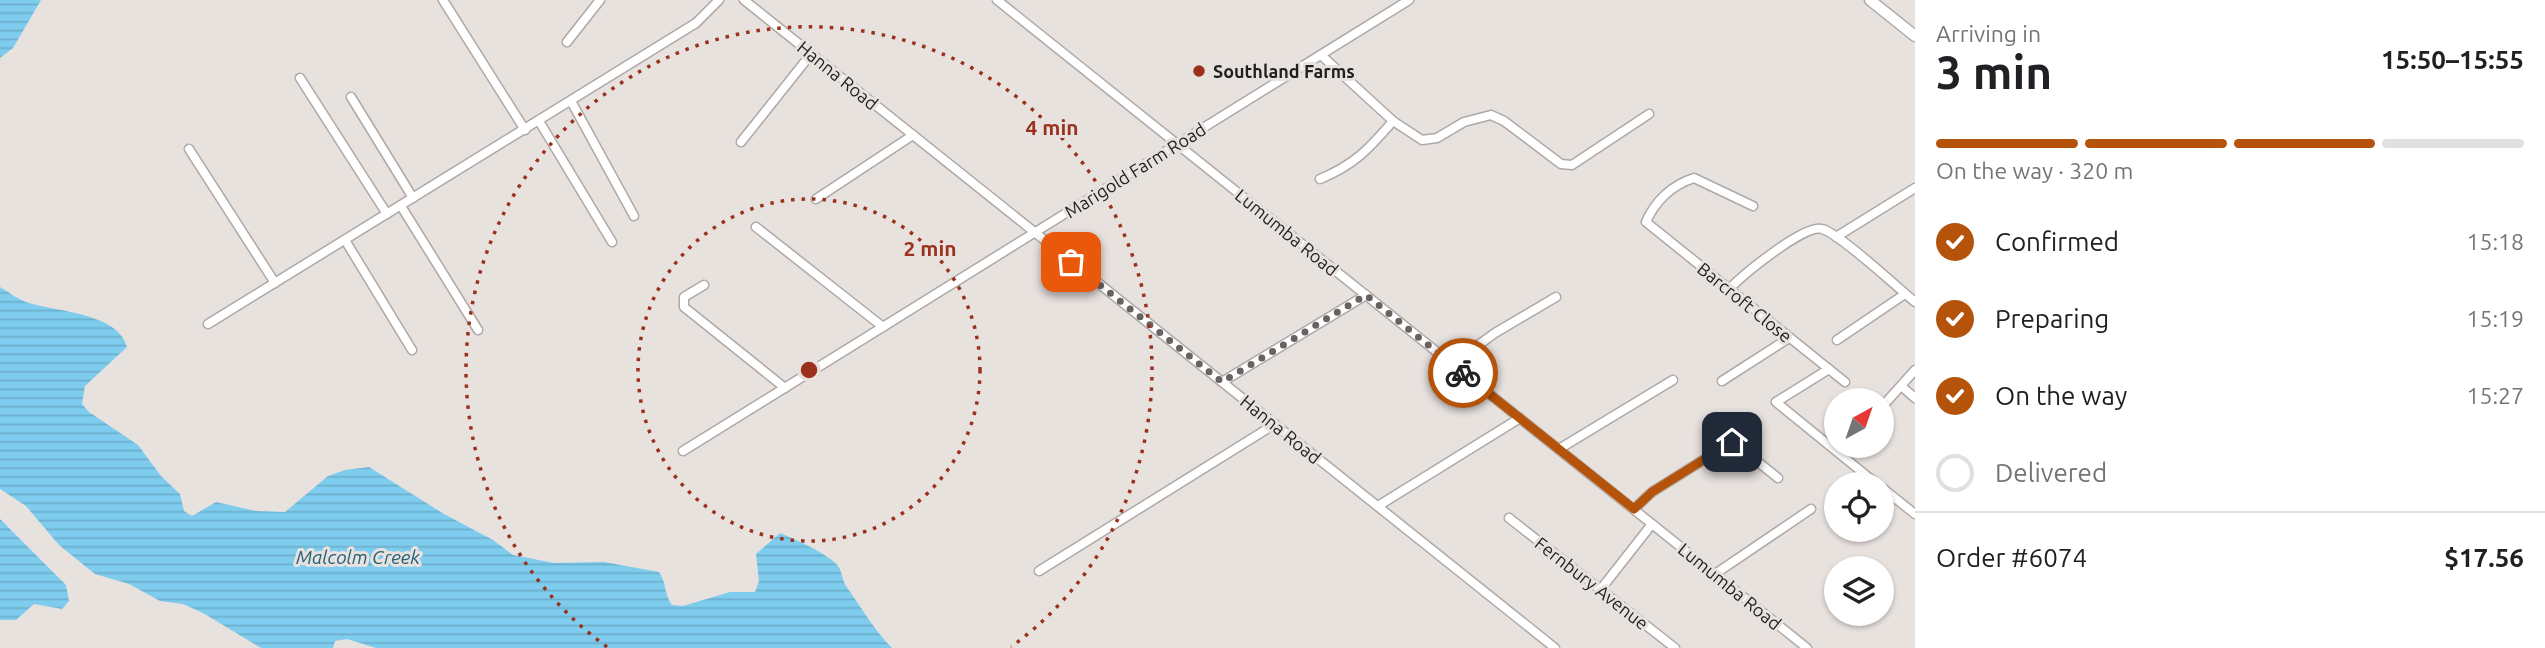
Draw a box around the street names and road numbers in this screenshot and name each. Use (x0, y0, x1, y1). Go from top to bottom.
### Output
street label: Hanna Road (794, 37, 882, 113)
street label: Marigold Farm Road (1061, 119, 1209, 221)
street label: Lumumba Road (1232, 185, 1342, 279)
street label: Barcroft Close (1694, 258, 1796, 346)
street label: Hanna Road (1237, 391, 1325, 467)
street label: Fernbury Avenue (1531, 533, 1653, 633)
street label: Lumumba Road (1675, 539, 1785, 633)

